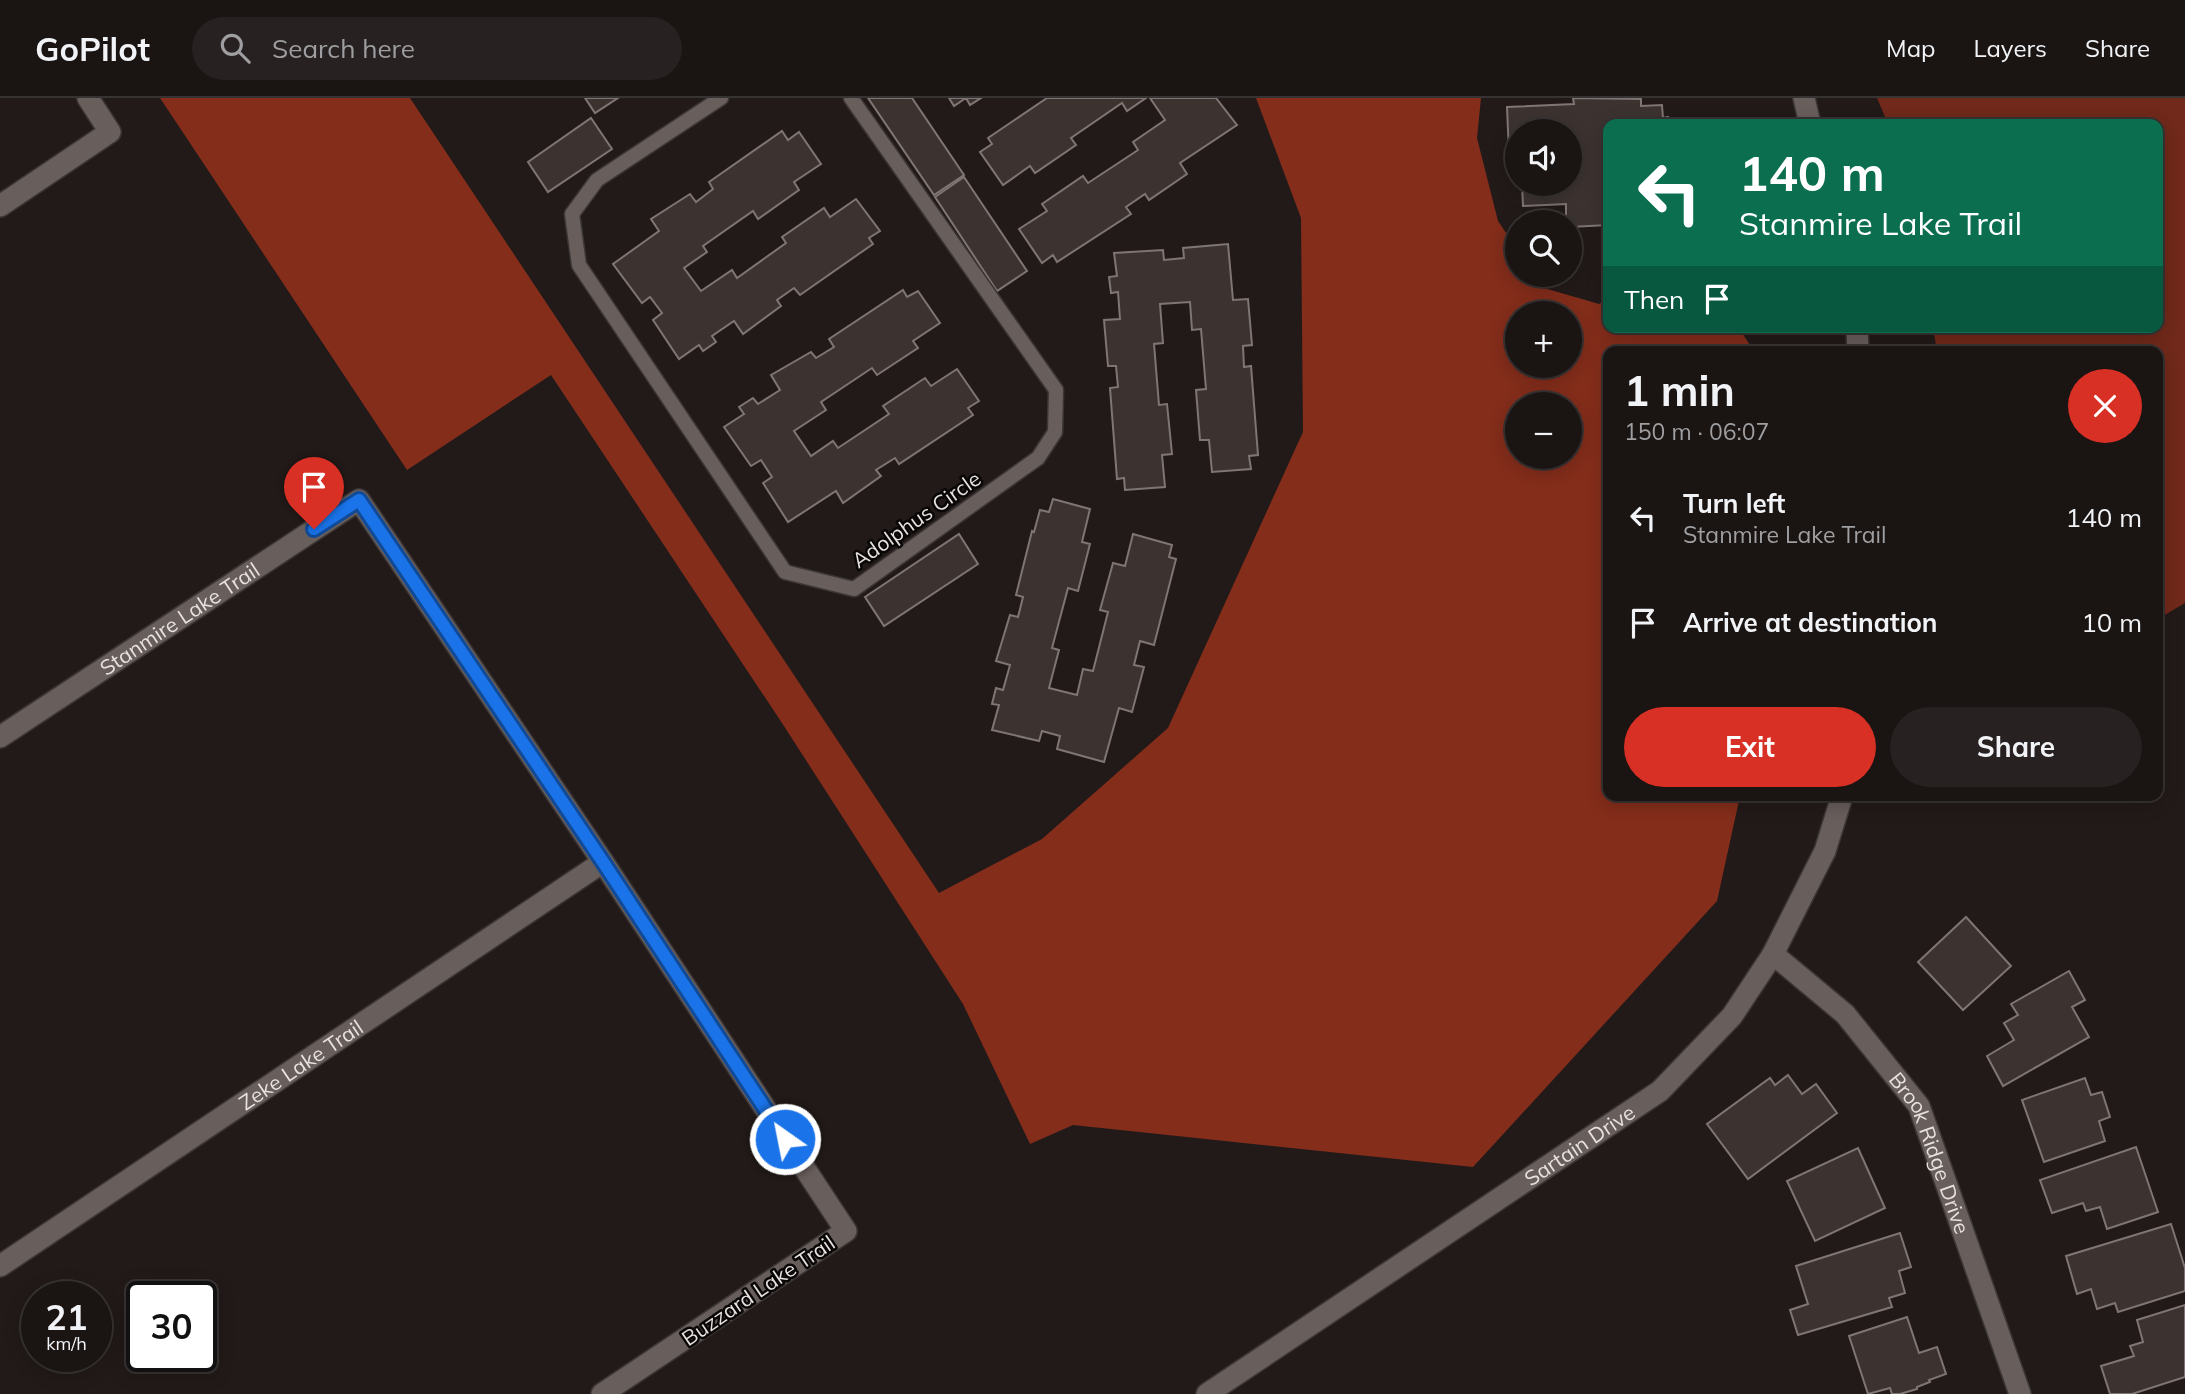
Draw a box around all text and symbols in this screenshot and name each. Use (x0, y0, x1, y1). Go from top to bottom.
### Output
search box (192, 17, 682, 80)
text: GoPilot (35, 28, 150, 69)
icon: search (216, 29, 254, 67)
text: Search here (272, 32, 415, 65)
text: Map (1886, 33, 1935, 63)
text: Layers (1973, 33, 2047, 63)
text: Share (2085, 33, 2150, 63)
map controls (1505, 119, 1582, 469)
button: sound (1505, 119, 1582, 196)
text: 140 m (1739, 142, 1885, 203)
icon: left (1624, 147, 1715, 238)
text: Stanmire Lake Trail (1739, 203, 2022, 243)
button: search (1505, 210, 1582, 287)
icon: arrive (1698, 280, 1736, 318)
text: Then (1624, 283, 1684, 316)
button: + (1505, 301, 1582, 378)
text: 1 min (1624, 364, 1735, 417)
button: close (2068, 369, 2142, 443)
button: − (1505, 392, 1582, 469)
text: 150 m · 06:07 (1624, 417, 1769, 446)
pin (284, 457, 344, 529)
street label: Adolphus Circle (846, 465, 986, 573)
icon: arrive (295, 468, 333, 506)
text: Turn left (1683, 487, 1785, 520)
icon: left (1624, 499, 1662, 537)
text: 140 m (2066, 501, 2142, 534)
text: Stanmire Lake Trail (1683, 520, 1887, 549)
street label: Stanmire Lake Trail (95, 556, 264, 681)
icon: arrive (1624, 604, 1662, 642)
text: Arrive at destination (1683, 606, 1938, 639)
text: 10 m (2081, 606, 2142, 639)
button: Exit (1624, 707, 1876, 787)
button: Share (1890, 707, 2142, 787)
street label: Zeke Lake Trail (234, 1014, 368, 1115)
street label: Brook Ridge Drive (1884, 1067, 1976, 1237)
street label: Sartain Drive (1519, 1099, 1640, 1191)
position arrow (748, 1102, 822, 1176)
street label: Buzzard Lake Trail (677, 1229, 839, 1351)
speed limit sign: 30 (126, 1281, 217, 1372)
text: 21 (45, 1295, 88, 1339)
text: km/h (46, 1332, 87, 1355)

